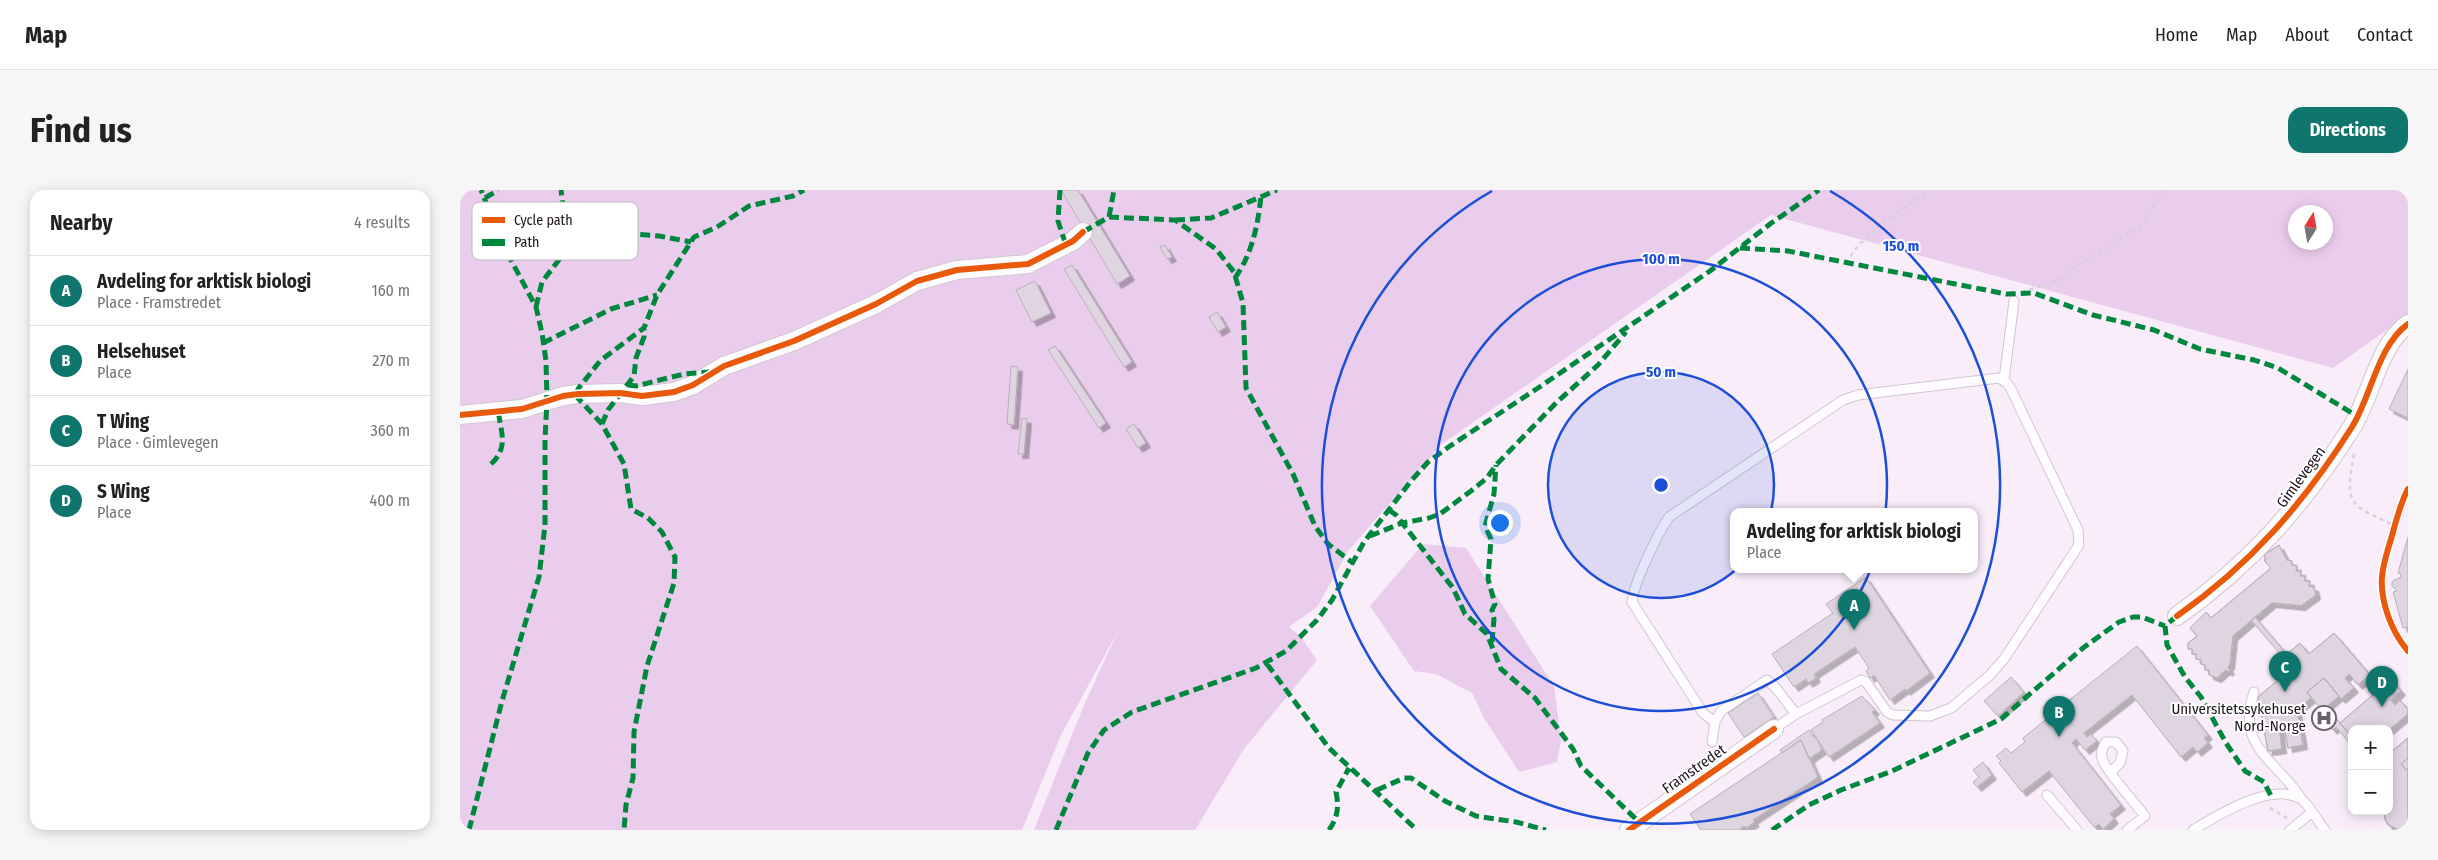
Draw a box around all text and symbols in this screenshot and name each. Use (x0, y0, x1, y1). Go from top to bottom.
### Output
text: Map (25, 21, 67, 49)
text: Home (2155, 24, 2198, 46)
text: Map (2226, 24, 2257, 46)
text: About (2285, 24, 2329, 46)
text: Contact (2357, 24, 2413, 46)
button: Directions (2288, 107, 2408, 153)
text: Find us (30, 109, 132, 151)
legend (472, 202, 638, 260)
north arrow (2288, 205, 2333, 250)
text: Nearby (50, 210, 112, 236)
text: Cycle path (514, 212, 573, 229)
text: 4 results (354, 213, 410, 232)
text: Path (514, 234, 539, 251)
text: 150 m (1883, 237, 1919, 255)
text: 100 m (1642, 250, 1680, 268)
text: Avdeling for arktisk biologi (97, 270, 311, 293)
text: A (62, 281, 70, 300)
text: 160 m (371, 281, 410, 300)
text: Place · Framstredet (97, 293, 221, 312)
text: Helsehuset (97, 340, 186, 363)
text: B (62, 351, 70, 370)
text: 270 m (372, 351, 410, 370)
text: Place (97, 363, 132, 382)
text: 50 m (1646, 363, 1676, 381)
text: T Wing (97, 410, 149, 433)
text: C (62, 421, 70, 440)
text: 360 m (370, 421, 410, 440)
text: Place · Gimlevegen (97, 433, 219, 452)
street label: Gimlevegen (2273, 443, 2329, 511)
centre of rings (1652, 476, 1670, 494)
text: S Wing (97, 480, 150, 503)
text: D (61, 491, 71, 510)
text: 400 m (370, 491, 410, 510)
text: Place (97, 503, 132, 522)
popup (1730, 508, 1978, 573)
your location (1487, 510, 1513, 536)
text: Avdeling for arktisk biologi (1747, 520, 1961, 543)
text: Place (1747, 543, 1782, 562)
pin: A (1838, 589, 1870, 630)
pin: C (2269, 651, 2301, 692)
pin: D (2366, 666, 2398, 707)
pin: B (2043, 696, 2075, 737)
place label: Universitetssykehuset Nord-Norge (2171, 700, 2306, 735)
hospital icon: Universitetssykehuset Nord-Norge (2311, 705, 2337, 731)
map controls (2348, 725, 2393, 815)
button: + (2348, 725, 2393, 770)
street label: Framstredet (1659, 740, 1729, 797)
button: − (2348, 770, 2393, 815)

